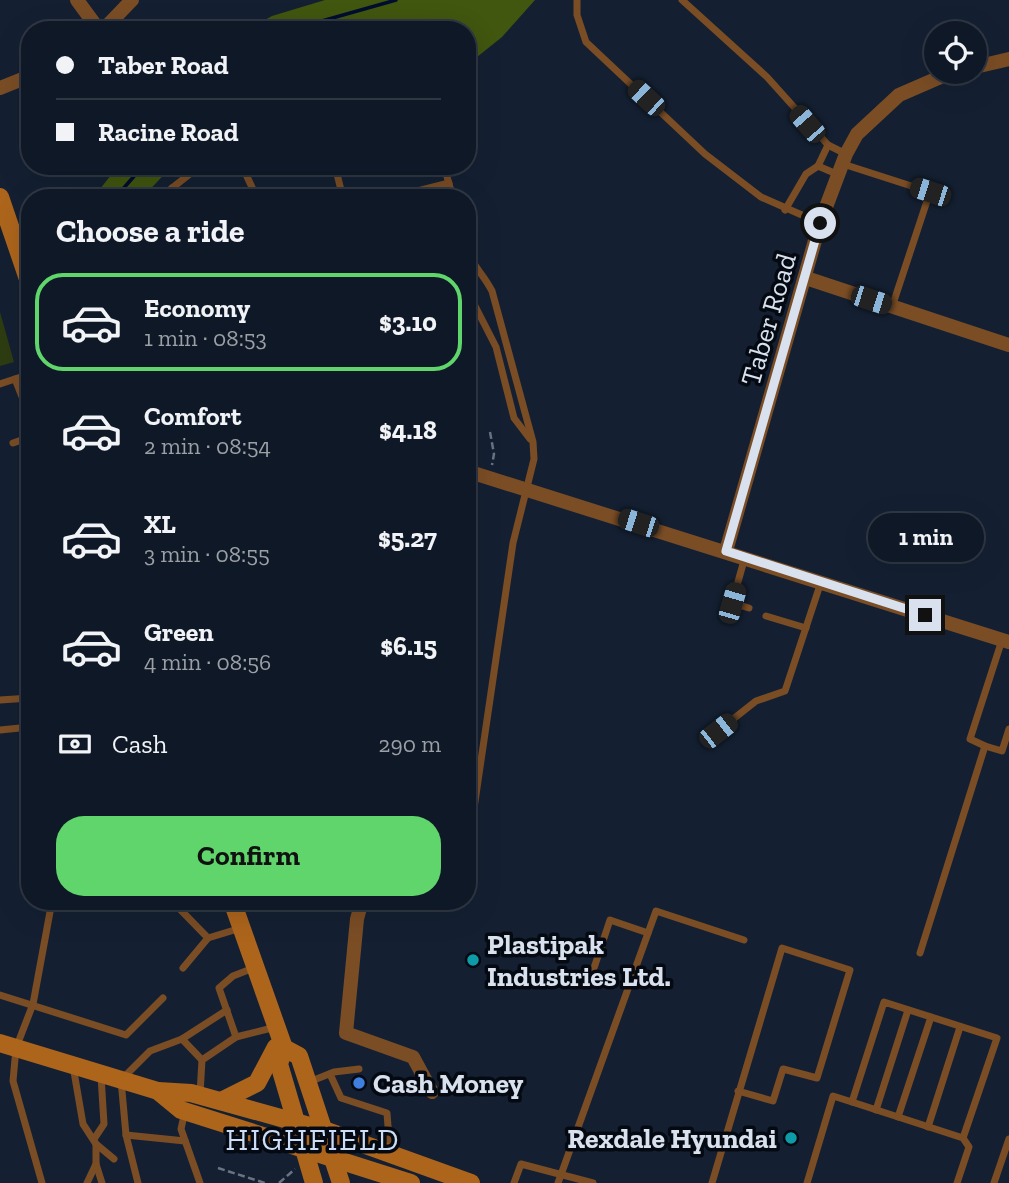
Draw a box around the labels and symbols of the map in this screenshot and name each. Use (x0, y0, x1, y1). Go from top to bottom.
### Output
car (624, 76, 669, 120)
car (786, 101, 829, 147)
car (907, 176, 954, 208)
route start (804, 207, 836, 239)
street label: Taber Road (734, 249, 803, 389)
car (848, 284, 895, 316)
car (615, 507, 662, 539)
callout: 1 min (867, 514, 983, 562)
car (717, 580, 748, 626)
route end (909, 599, 941, 631)
car (695, 710, 742, 752)
place label: Plastipak Industries Ltd. (487, 928, 671, 993)
marker: Plastipak Industries Ltd. (465, 952, 481, 968)
place label: Cash Money (373, 1067, 524, 1100)
marker: Cash Money (351, 1075, 367, 1091)
district label: HIGHFIELD (226, 1122, 400, 1158)
place label: Rexdale Hyundai (567, 1122, 777, 1155)
marker: Rexdale Hyundai (783, 1130, 799, 1146)

